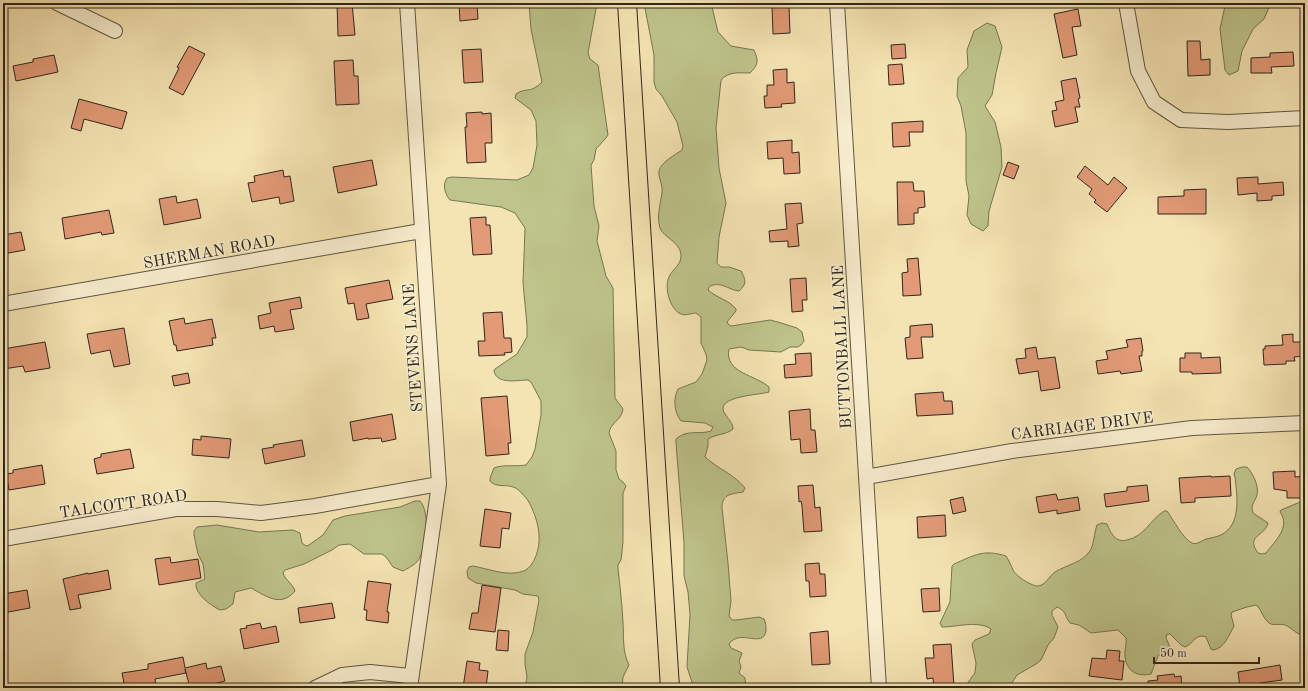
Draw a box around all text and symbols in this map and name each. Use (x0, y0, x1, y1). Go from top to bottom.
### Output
street label: SHERMAN ROAD (142, 233, 277, 272)
street label: BUTTONBALL LANE (831, 264, 855, 429)
street label: STEVENS LANE (402, 283, 426, 413)
street label: CARRIAGE DRIVE (1010, 410, 1154, 444)
street label: TALCOTT ROAD (58, 488, 188, 522)
scale bar (1154, 639, 1259, 665)
text: 50 m (1160, 647, 1187, 660)

